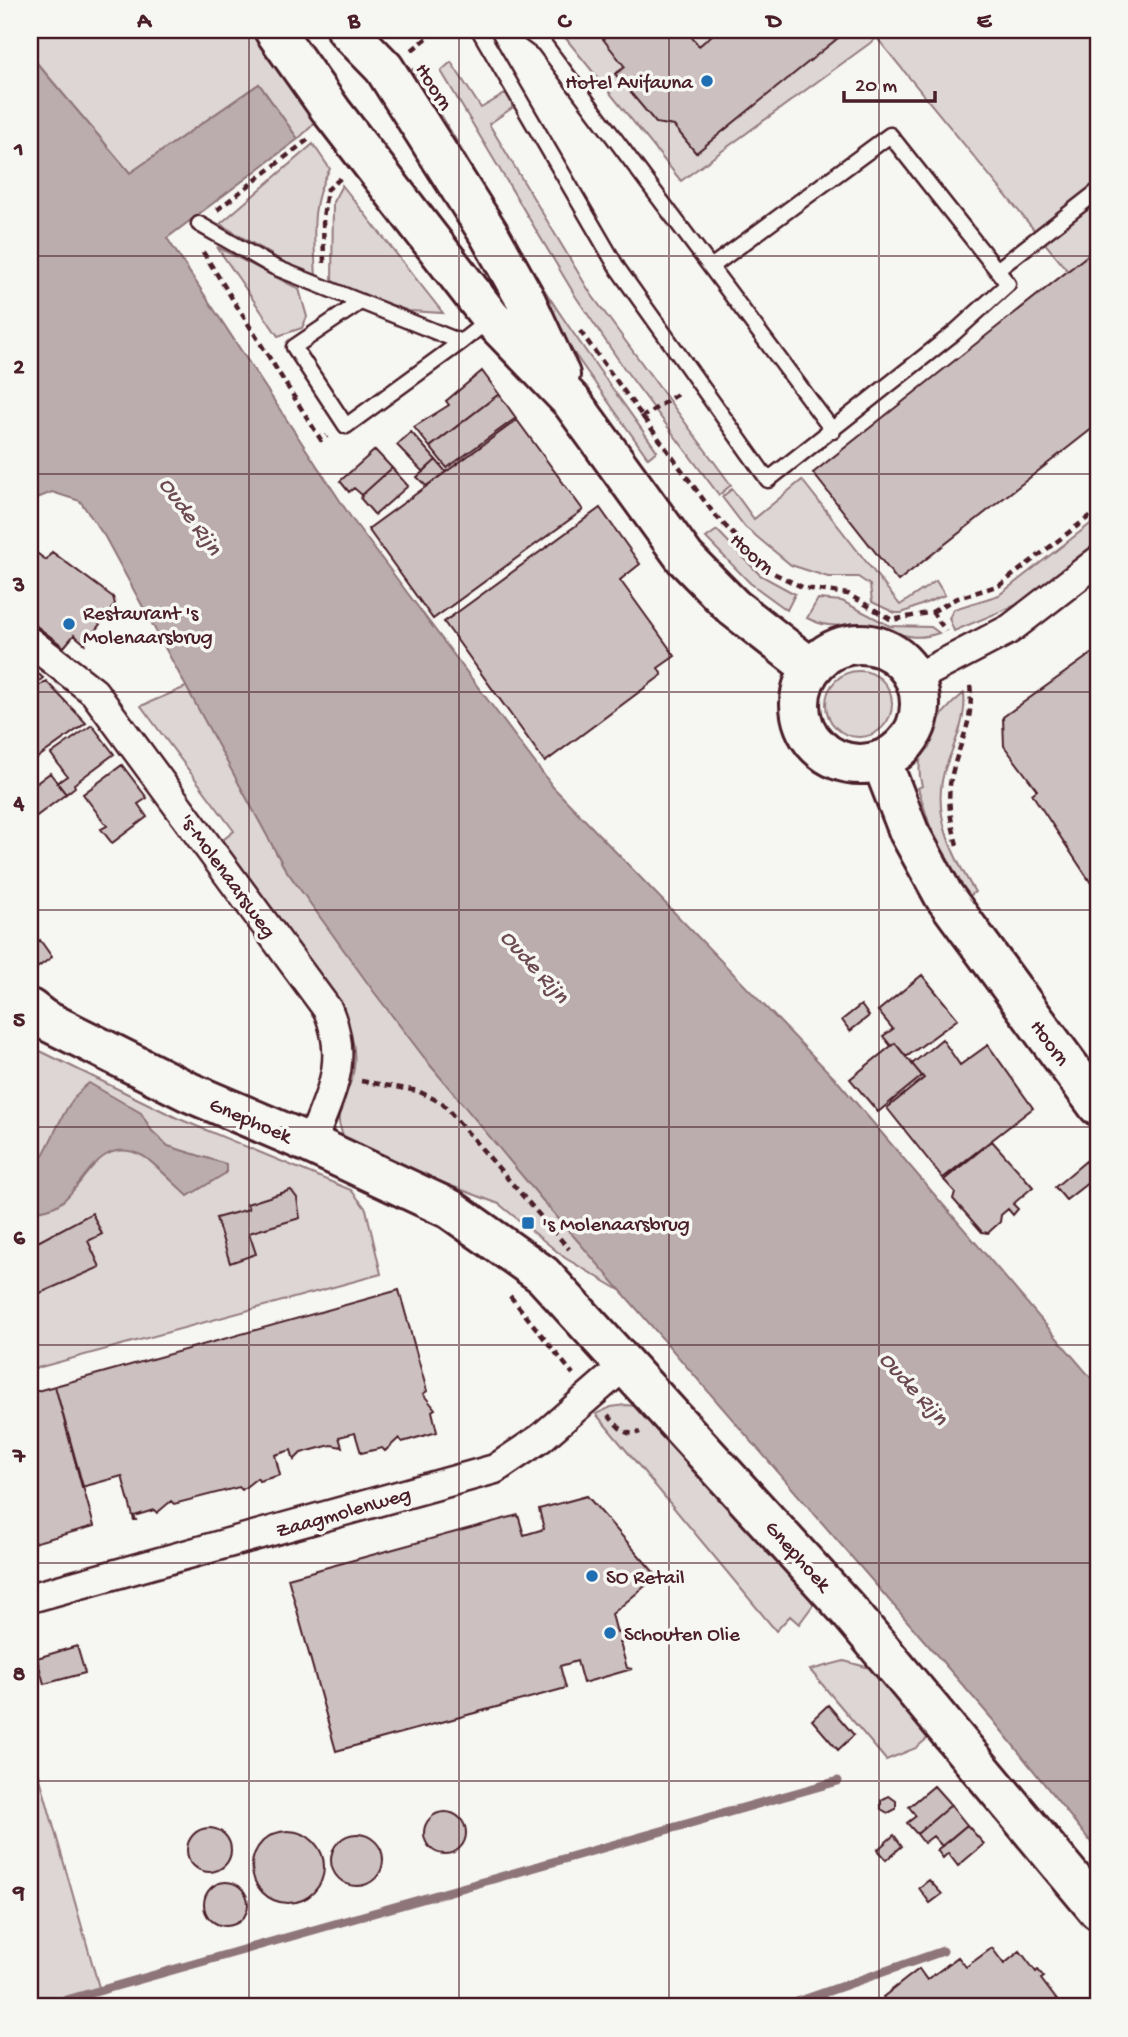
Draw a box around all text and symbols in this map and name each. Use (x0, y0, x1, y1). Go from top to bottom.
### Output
text: A (136, 9, 152, 36)
text: B (347, 9, 361, 36)
text: C (558, 9, 573, 36)
text: D (765, 9, 783, 36)
text: E (977, 9, 993, 36)
street label: Hoorn (408, 60, 456, 116)
scale bar (844, 60, 936, 104)
place label: Hotel Avifauna (565, 72, 694, 97)
marker: Hotel Avifauna (699, 73, 715, 89)
text: 20 m (855, 75, 897, 100)
text: 1 (13, 137, 24, 164)
text: 2 (13, 355, 25, 382)
water label: Oude Rijn (152, 473, 227, 562)
street label: Hoorn (723, 529, 778, 582)
text: 3 (12, 573, 25, 600)
place label: Restaurant 's Molenaarsbrug (83, 603, 213, 652)
marker: Restaurant 's Molenaarsbrug (61, 616, 77, 632)
text: 4 (13, 791, 25, 818)
street label: 's-Molenaarsweg (173, 810, 280, 944)
water label: Oude Rijn (493, 925, 574, 1011)
text: 5 (13, 1008, 25, 1035)
street label: Hoorn (1023, 1016, 1073, 1072)
street label: Gnephoek (205, 1094, 297, 1152)
place label: 's Molenaarsbrug (542, 1214, 690, 1239)
marker: 's Molenaarsbrug (520, 1215, 536, 1231)
text: 6 (13, 1226, 26, 1253)
water label: Oude Rijn (872, 1347, 953, 1433)
text: 7 (12, 1444, 26, 1471)
street label: Zaagmolenweg (274, 1483, 414, 1546)
street label: Gnephoek (758, 1517, 836, 1600)
place label: SO Retail (606, 1567, 685, 1592)
marker: SO Retail (584, 1568, 600, 1584)
place label: Schouten Olie (624, 1624, 741, 1649)
marker: Schouten Olie (602, 1625, 618, 1641)
text: 8 (13, 1662, 26, 1689)
text: 9 (12, 1880, 25, 1907)

